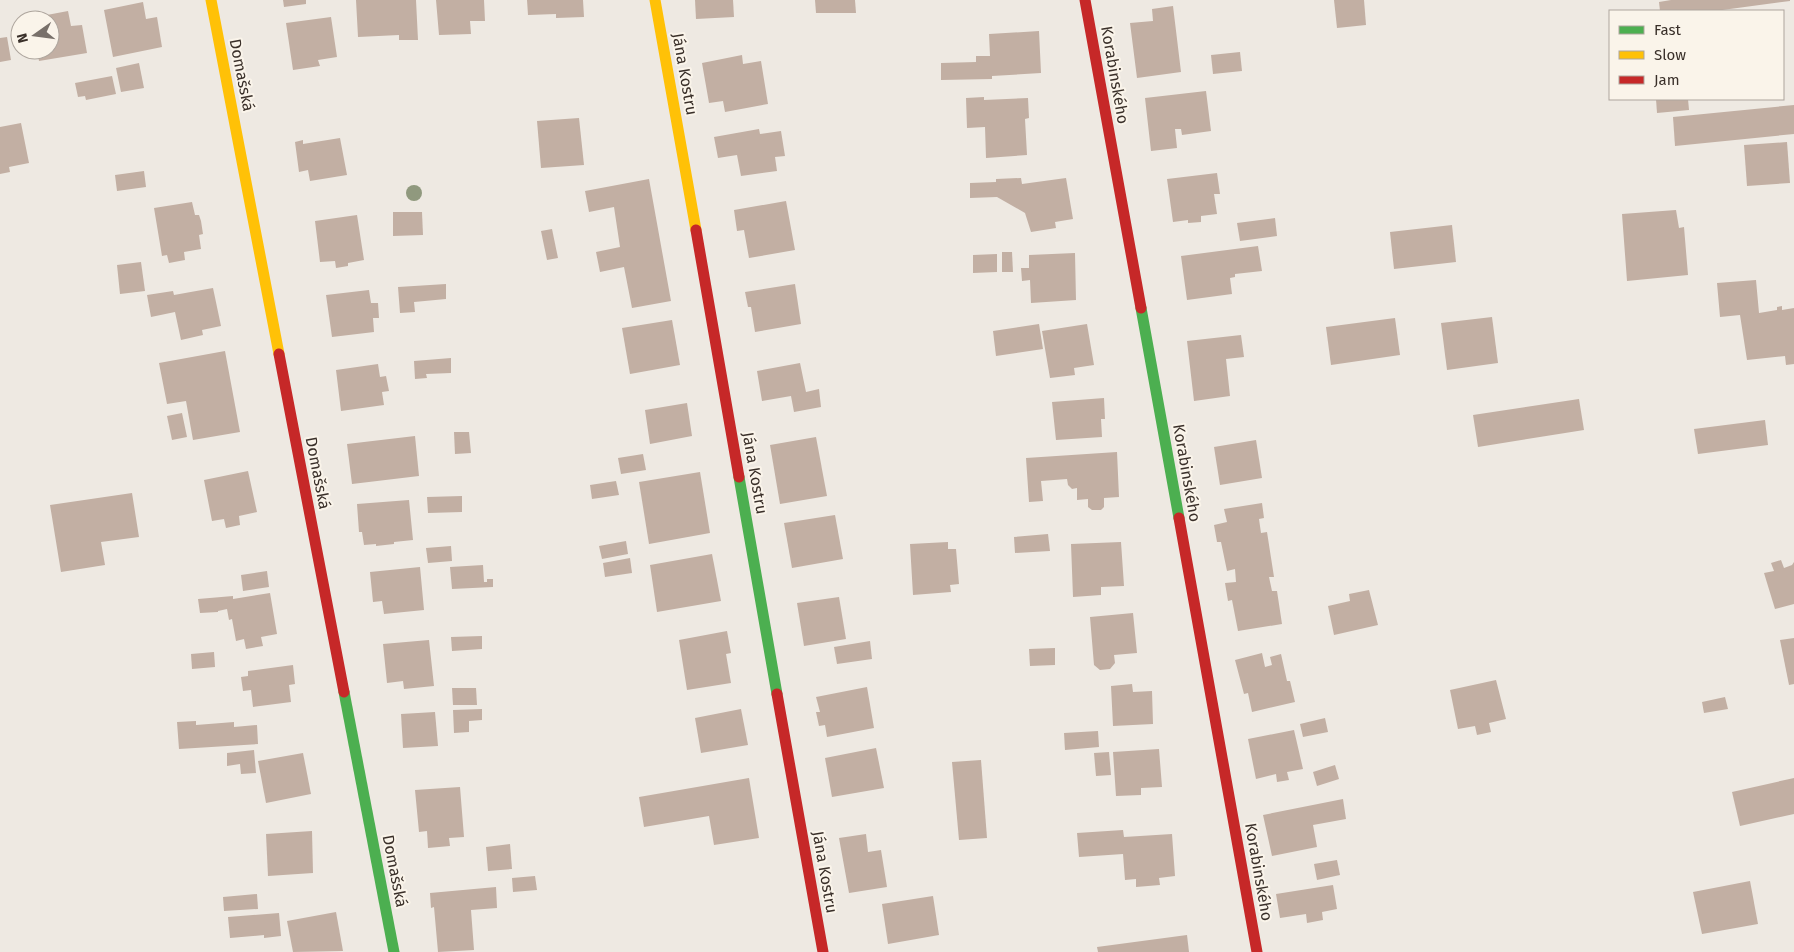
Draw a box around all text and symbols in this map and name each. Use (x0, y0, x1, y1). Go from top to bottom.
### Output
north arrow (10, 10, 60, 60)
legend (1609, 10, 1784, 100)
text: Fast (1654, 21, 1681, 39)
street label: Korabinského (1097, 24, 1133, 126)
text: N (13, 31, 32, 45)
street label: Jána Kostru (668, 31, 702, 117)
street label: Domašská (226, 37, 258, 113)
text: Slow (1654, 46, 1686, 64)
text: Jam (1654, 71, 1680, 89)
street label: Korabinského (1169, 422, 1205, 524)
street label: Jána Kostru (738, 430, 772, 516)
street label: Domašská (302, 435, 334, 511)
street label: Korabinského (1241, 821, 1277, 923)
street label: Jána Kostru (808, 829, 842, 915)
street label: Domašská (379, 833, 411, 909)

